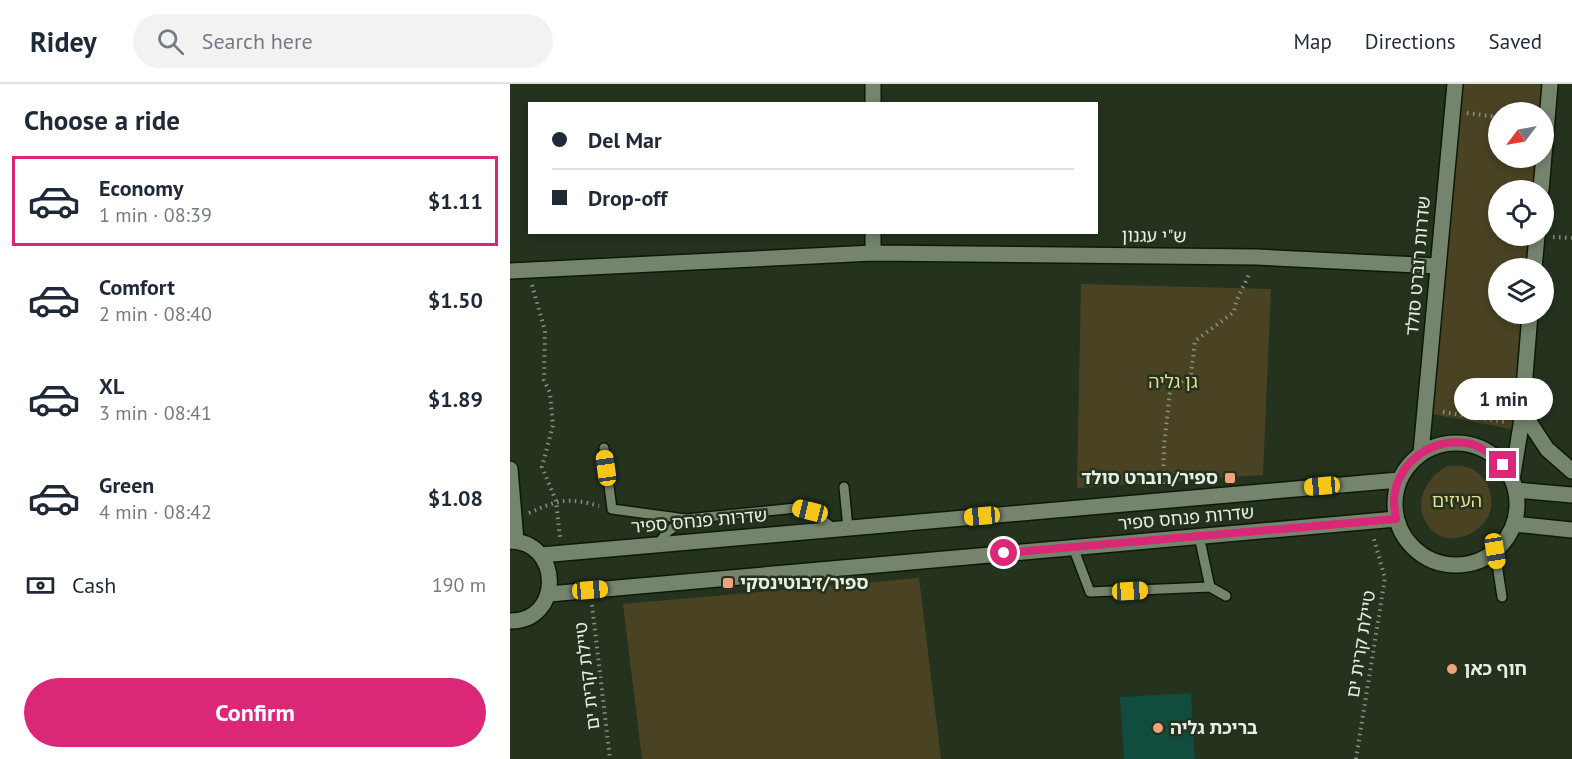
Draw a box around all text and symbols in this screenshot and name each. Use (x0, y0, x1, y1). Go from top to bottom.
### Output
search box (133, 14, 553, 68)
text: Ridey (30, 23, 97, 60)
icon: search (154, 25, 187, 58)
text: Search here (202, 27, 313, 55)
text: Map (1293, 28, 1332, 55)
text: Directions (1365, 28, 1456, 55)
text: Saved (1489, 28, 1542, 55)
north arrow (1488, 102, 1554, 168)
map controls (1488, 102, 1554, 324)
text: Choose a ride (24, 103, 180, 137)
text: Del Mar (588, 126, 662, 154)
icon: car (27, 174, 81, 228)
text: Economy (99, 174, 183, 202)
button: locate (1488, 180, 1554, 246)
text: Drop-off (588, 184, 667, 212)
text: $1.11 (428, 187, 483, 215)
street label: שדרות רוברט סולד (1400, 195, 1435, 337)
text: 1 min · 08:39 (99, 202, 212, 228)
street label: ש"י עגנון (1121, 223, 1187, 248)
button: layers (1488, 258, 1554, 324)
icon: car (27, 273, 81, 327)
text: Comfort (99, 273, 175, 301)
text: $1.50 (428, 286, 483, 314)
text: 2 min · 08:40 (99, 301, 212, 327)
park label: גן גליה (1148, 370, 1198, 393)
icon: car (27, 372, 81, 426)
text: XL (99, 372, 124, 400)
callout: 1 min (1454, 378, 1552, 420)
text: $1.89 (428, 385, 483, 413)
text: 1 min (1479, 386, 1528, 412)
text: 3 min · 08:41 (99, 400, 212, 426)
car (595, 449, 617, 487)
route end (1489, 451, 1516, 478)
place label: ספיר/רוברט סולד (1081, 466, 1218, 489)
icon: car (27, 471, 81, 525)
text: Green (99, 471, 154, 499)
marker: ספיר/רוברט סולד (1223, 471, 1237, 485)
car (1303, 475, 1341, 497)
text: $1.08 (428, 484, 483, 512)
park label: העיזים (1432, 489, 1482, 512)
car (790, 498, 830, 524)
text: 4 min · 08:42 (99, 499, 212, 525)
street label: שדרות פנחס ספיר (1117, 500, 1255, 535)
street label: שדרות פנחס ספיר (630, 503, 768, 538)
car (963, 505, 1001, 527)
car (1483, 532, 1507, 570)
route start (990, 539, 1017, 566)
icon: cash (24, 569, 57, 602)
text: Cash (72, 571, 116, 599)
place label: ספיר/ז׳בוטינסקי (740, 571, 869, 594)
text: 190 m (432, 572, 486, 598)
marker: ספיר/ז׳בוטינסקי (721, 576, 735, 590)
car (571, 579, 609, 601)
car (1112, 581, 1148, 601)
street label: טיילת קרית ים (1341, 589, 1380, 699)
street label: טיילת קרית ים (568, 621, 605, 731)
place label: חוף כאן (1464, 657, 1527, 680)
marker: חוף כאן (1445, 662, 1459, 676)
button: Confirm (24, 678, 486, 747)
place label: בריכת גליה (1170, 716, 1258, 739)
marker: בריכת גליה (1151, 721, 1165, 735)

